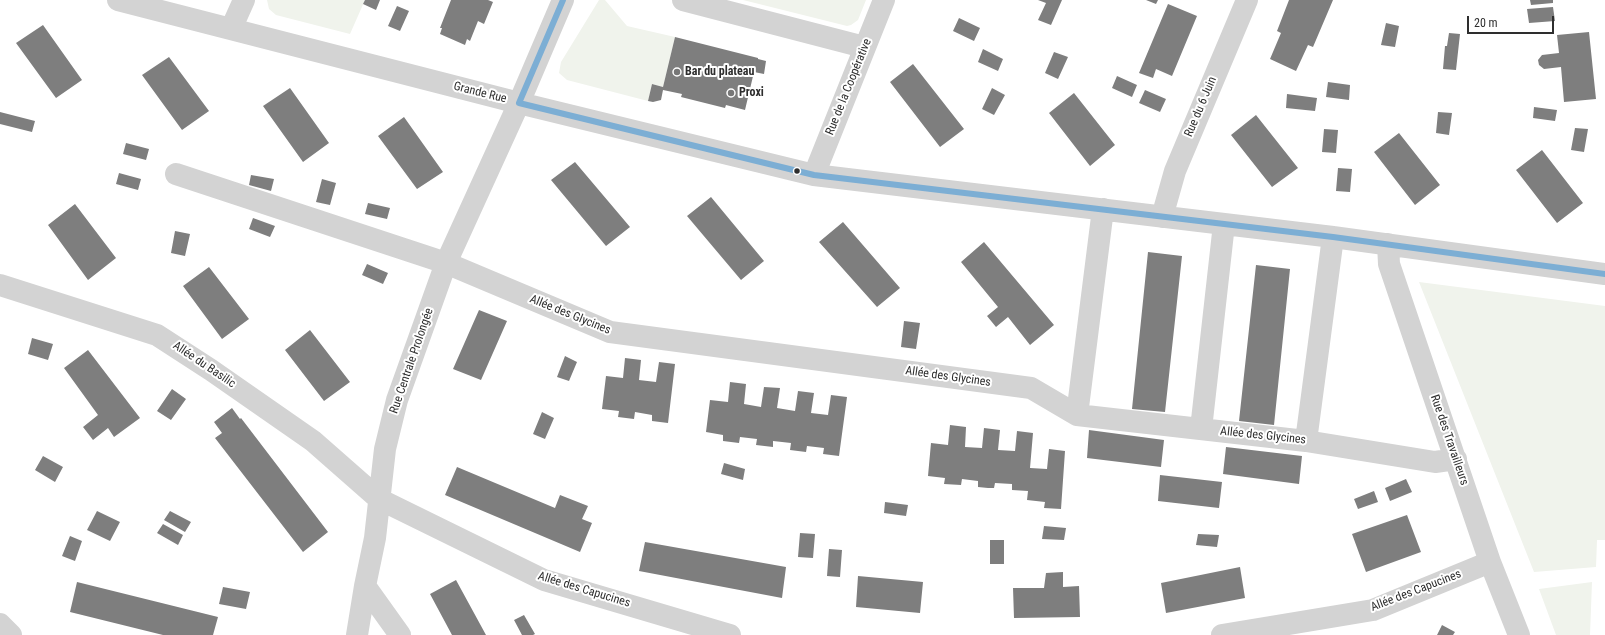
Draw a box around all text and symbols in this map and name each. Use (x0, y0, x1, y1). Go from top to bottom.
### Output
scale bar (1469, 8, 1556, 34)
text: 20 m (1474, 16, 1498, 30)
street label: Rue de la Coopérative (823, 37, 875, 137)
place label: Bar du plateau (685, 65, 754, 79)
marker: Bar du plateau (672, 67, 682, 77)
street label: Rue du 6 Juin (1182, 75, 1220, 139)
street label: Grande Rue (452, 79, 508, 107)
place label: Proxi (739, 86, 764, 100)
marker: Proxi (726, 88, 736, 98)
unlabelled marker (792, 166, 802, 176)
street label: Allée des Glycines (527, 292, 613, 338)
street label: Rue Centrale Prolongée (387, 306, 437, 416)
street label: Allée du Basilic (170, 339, 238, 391)
street label: Allée des Glycines (904, 364, 992, 390)
street label: Rue des Travailleurs (1427, 393, 1471, 487)
street label: Allée des Glycines (1219, 424, 1307, 448)
street label: Allée des Capucines (1369, 567, 1463, 615)
street label: Allée des Capucines (536, 569, 632, 611)

